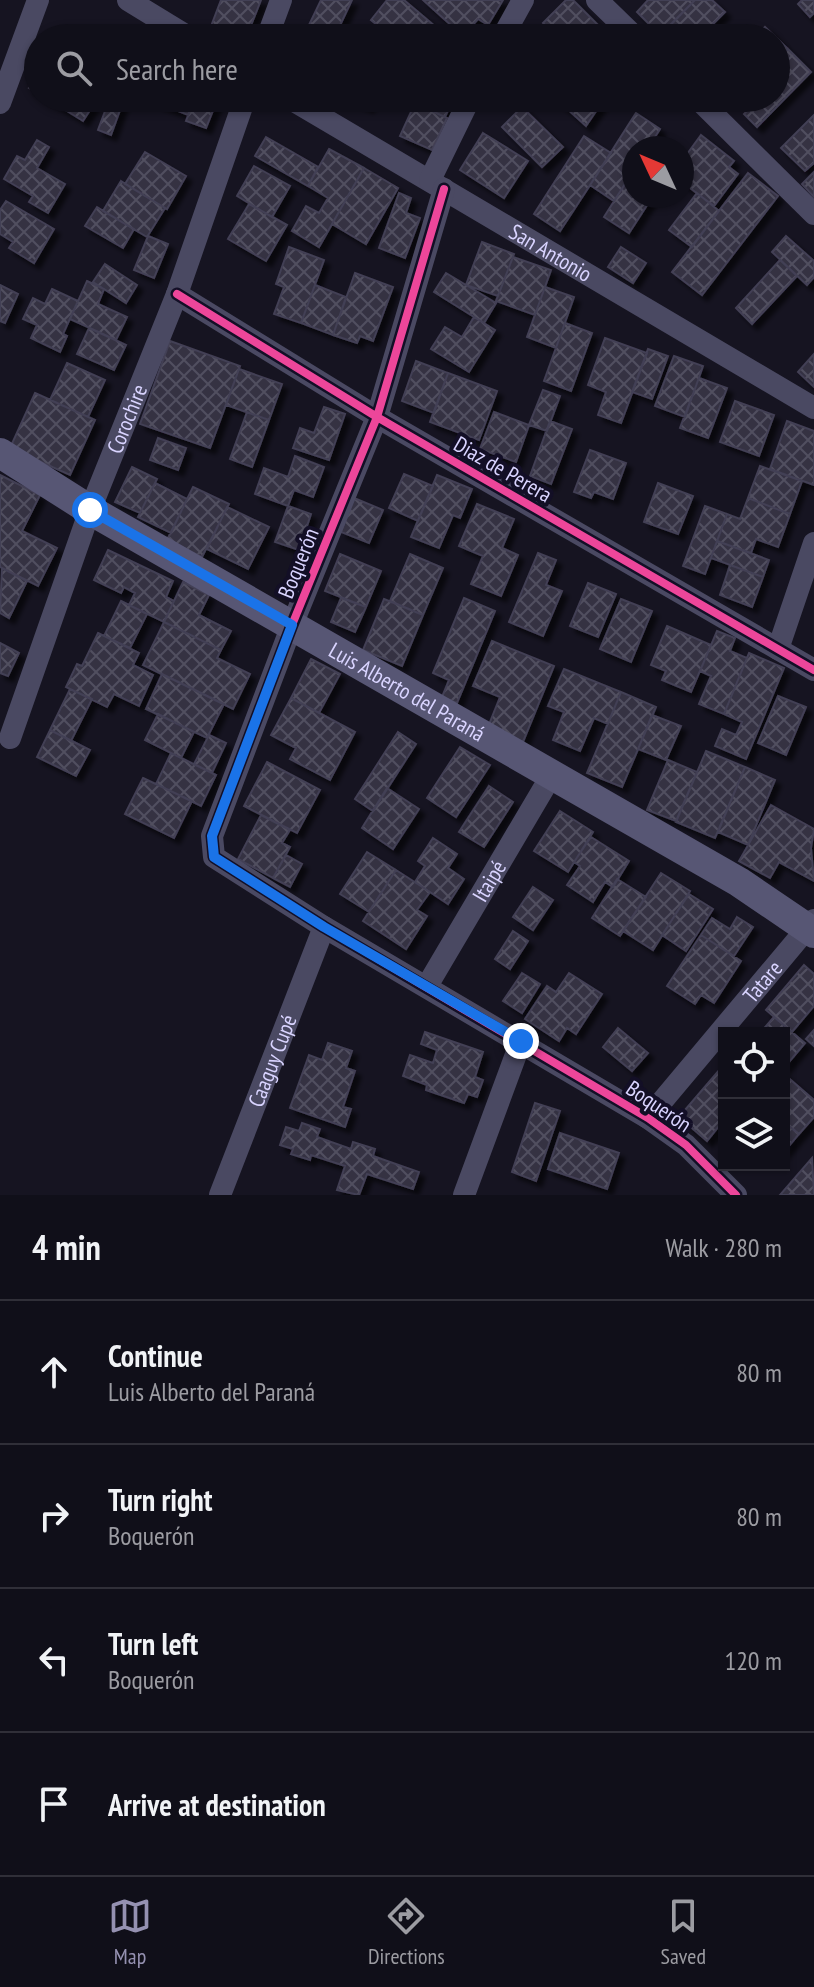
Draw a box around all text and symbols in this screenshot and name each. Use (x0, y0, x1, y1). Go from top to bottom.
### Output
search box (24, 24, 790, 112)
icon: search (52, 46, 96, 90)
text: Search here (116, 49, 238, 88)
north arrow (622, 136, 694, 208)
street label: San Antonio (504, 217, 597, 288)
street label: Corochire (100, 380, 153, 457)
street label: Diaz de Perera (449, 430, 557, 508)
route start (72, 492, 108, 528)
street label: Boquerón (271, 524, 325, 602)
street label: Luis Alberto del Paraná (324, 636, 490, 748)
street label: Itaipé (466, 855, 512, 907)
street label: Tatare (737, 955, 788, 1009)
street label: Caaguy Cupé (242, 1011, 303, 1111)
route end (503, 1023, 539, 1059)
map controls (718, 1027, 790, 1171)
button: locate (718, 1027, 790, 1099)
street label: Boquerón (621, 1074, 697, 1138)
button: layers (718, 1099, 790, 1171)
text: 4 min (32, 1225, 101, 1269)
text: Walk · 280 m (665, 1231, 782, 1264)
text: Continue (108, 1336, 203, 1375)
icon: ahead (32, 1350, 76, 1394)
text: 80 m (736, 1356, 782, 1389)
text: Luis Alberto del Paraná (108, 1375, 315, 1408)
text: Turn right (108, 1480, 212, 1519)
icon: right (32, 1494, 76, 1538)
text: 80 m (736, 1500, 782, 1533)
text: Boquerón (108, 1519, 195, 1552)
text: Turn left (108, 1624, 198, 1663)
icon: left (32, 1638, 76, 1682)
text: 120 m (724, 1644, 782, 1677)
text: Boquerón (108, 1663, 195, 1696)
icon: arrive (32, 1782, 76, 1826)
text: Arrive at destination (108, 1785, 326, 1824)
tab: Map (108, 1894, 152, 1970)
tab: Directions (368, 1894, 445, 1970)
tab: Saved (661, 1894, 706, 1970)

